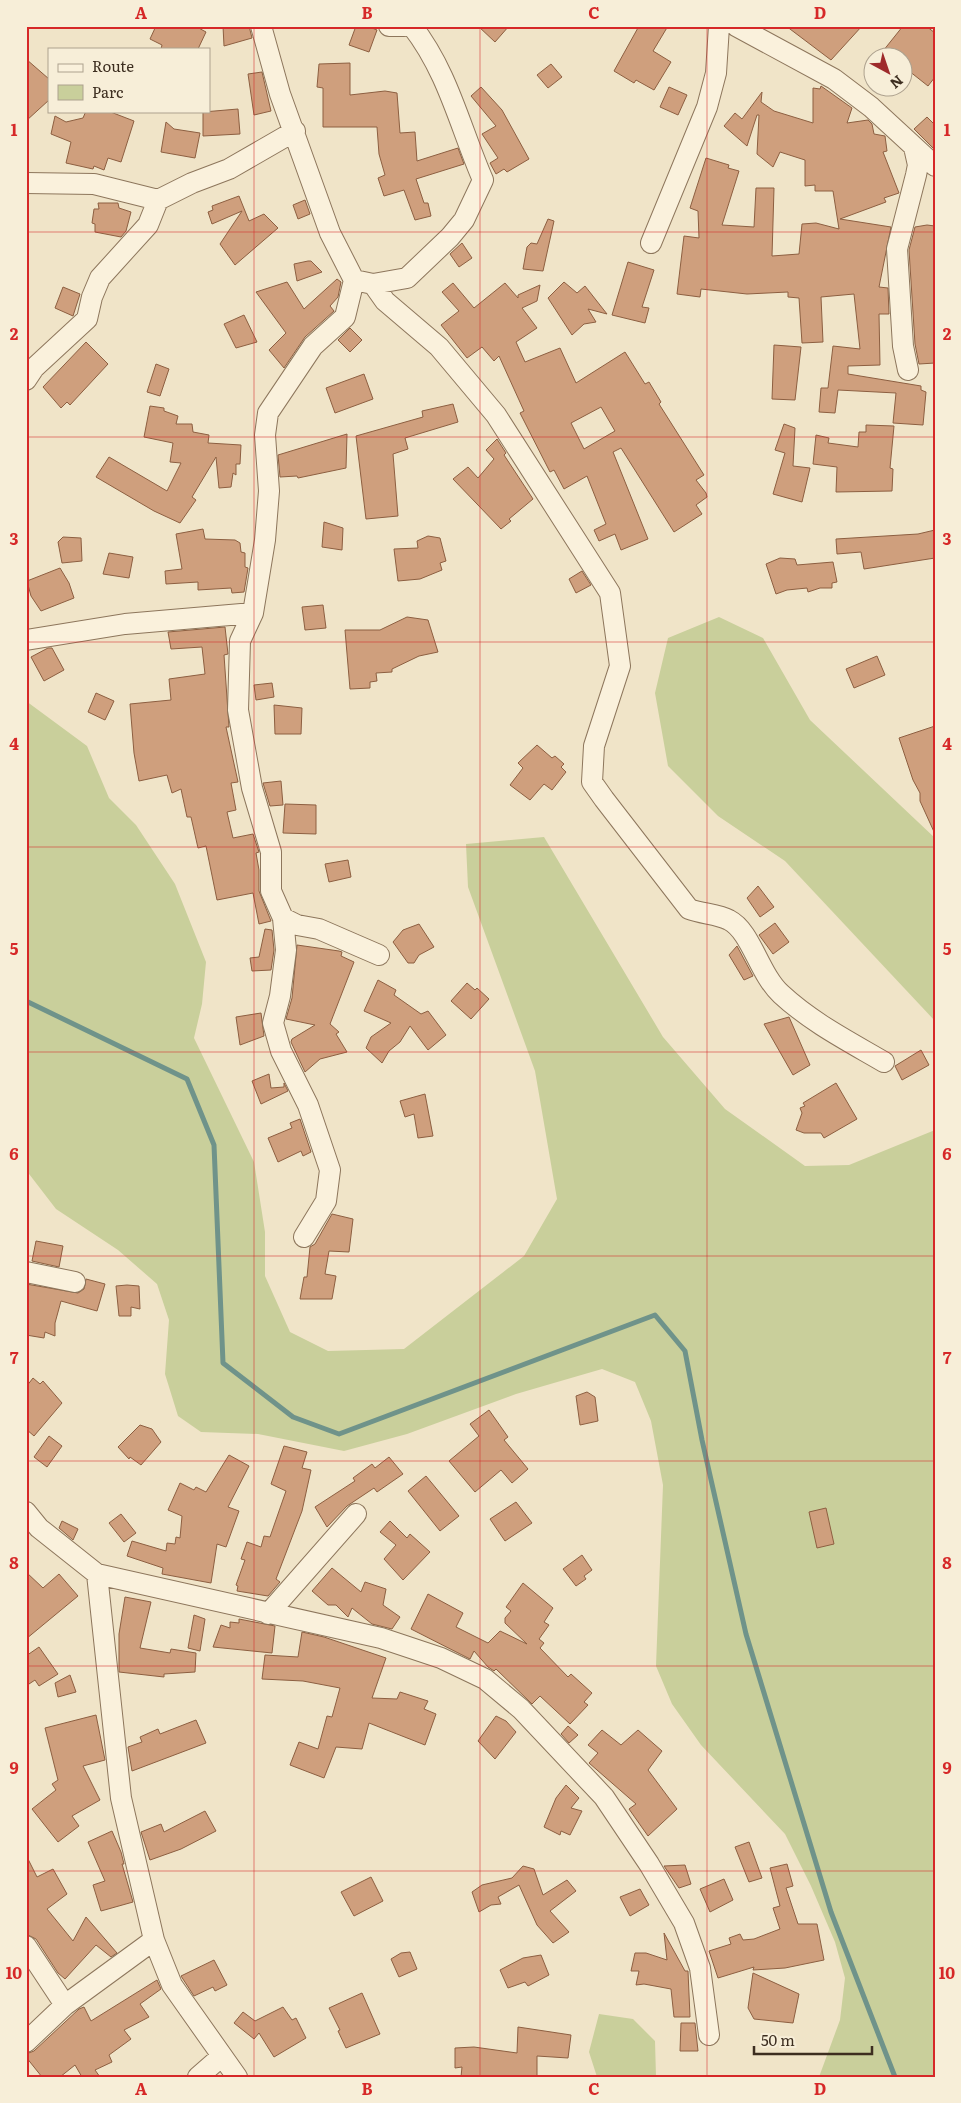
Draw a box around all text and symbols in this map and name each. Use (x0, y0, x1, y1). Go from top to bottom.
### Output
text: A (135, 0, 147, 24)
text: B (361, 0, 373, 24)
text: C (588, 0, 600, 24)
text: D (814, 0, 826, 24)
legend (48, 48, 210, 112)
north arrow (864, 48, 914, 98)
text: Route (92, 54, 134, 77)
text: N (886, 71, 908, 94)
text: Parc (92, 80, 124, 103)
text: 1 (11, 117, 18, 141)
text: 1 (944, 117, 951, 141)
text: 2 (10, 321, 19, 345)
text: 2 (943, 321, 952, 345)
text: 3 (10, 526, 19, 550)
text: 3 (943, 526, 952, 550)
text: 4 (9, 731, 19, 755)
text: 4 (942, 731, 952, 755)
text: 5 (10, 936, 19, 960)
text: 5 (943, 936, 952, 960)
text: 6 (9, 1141, 19, 1165)
text: 6 (942, 1141, 952, 1165)
text: 7 (10, 1345, 19, 1369)
text: 7 (943, 1345, 952, 1369)
text: 8 (9, 1550, 19, 1574)
text: 8 (942, 1550, 952, 1574)
text: 9 (9, 1755, 19, 1779)
text: 9 (942, 1755, 952, 1779)
text: 10 (6, 1960, 22, 1984)
text: 10 (939, 1960, 955, 1984)
scale bar (754, 2023, 871, 2055)
text: 50 m (761, 2028, 795, 2051)
text: A (135, 2076, 147, 2100)
text: B (361, 2076, 373, 2100)
text: C (588, 2076, 600, 2100)
text: D (814, 2076, 826, 2100)

